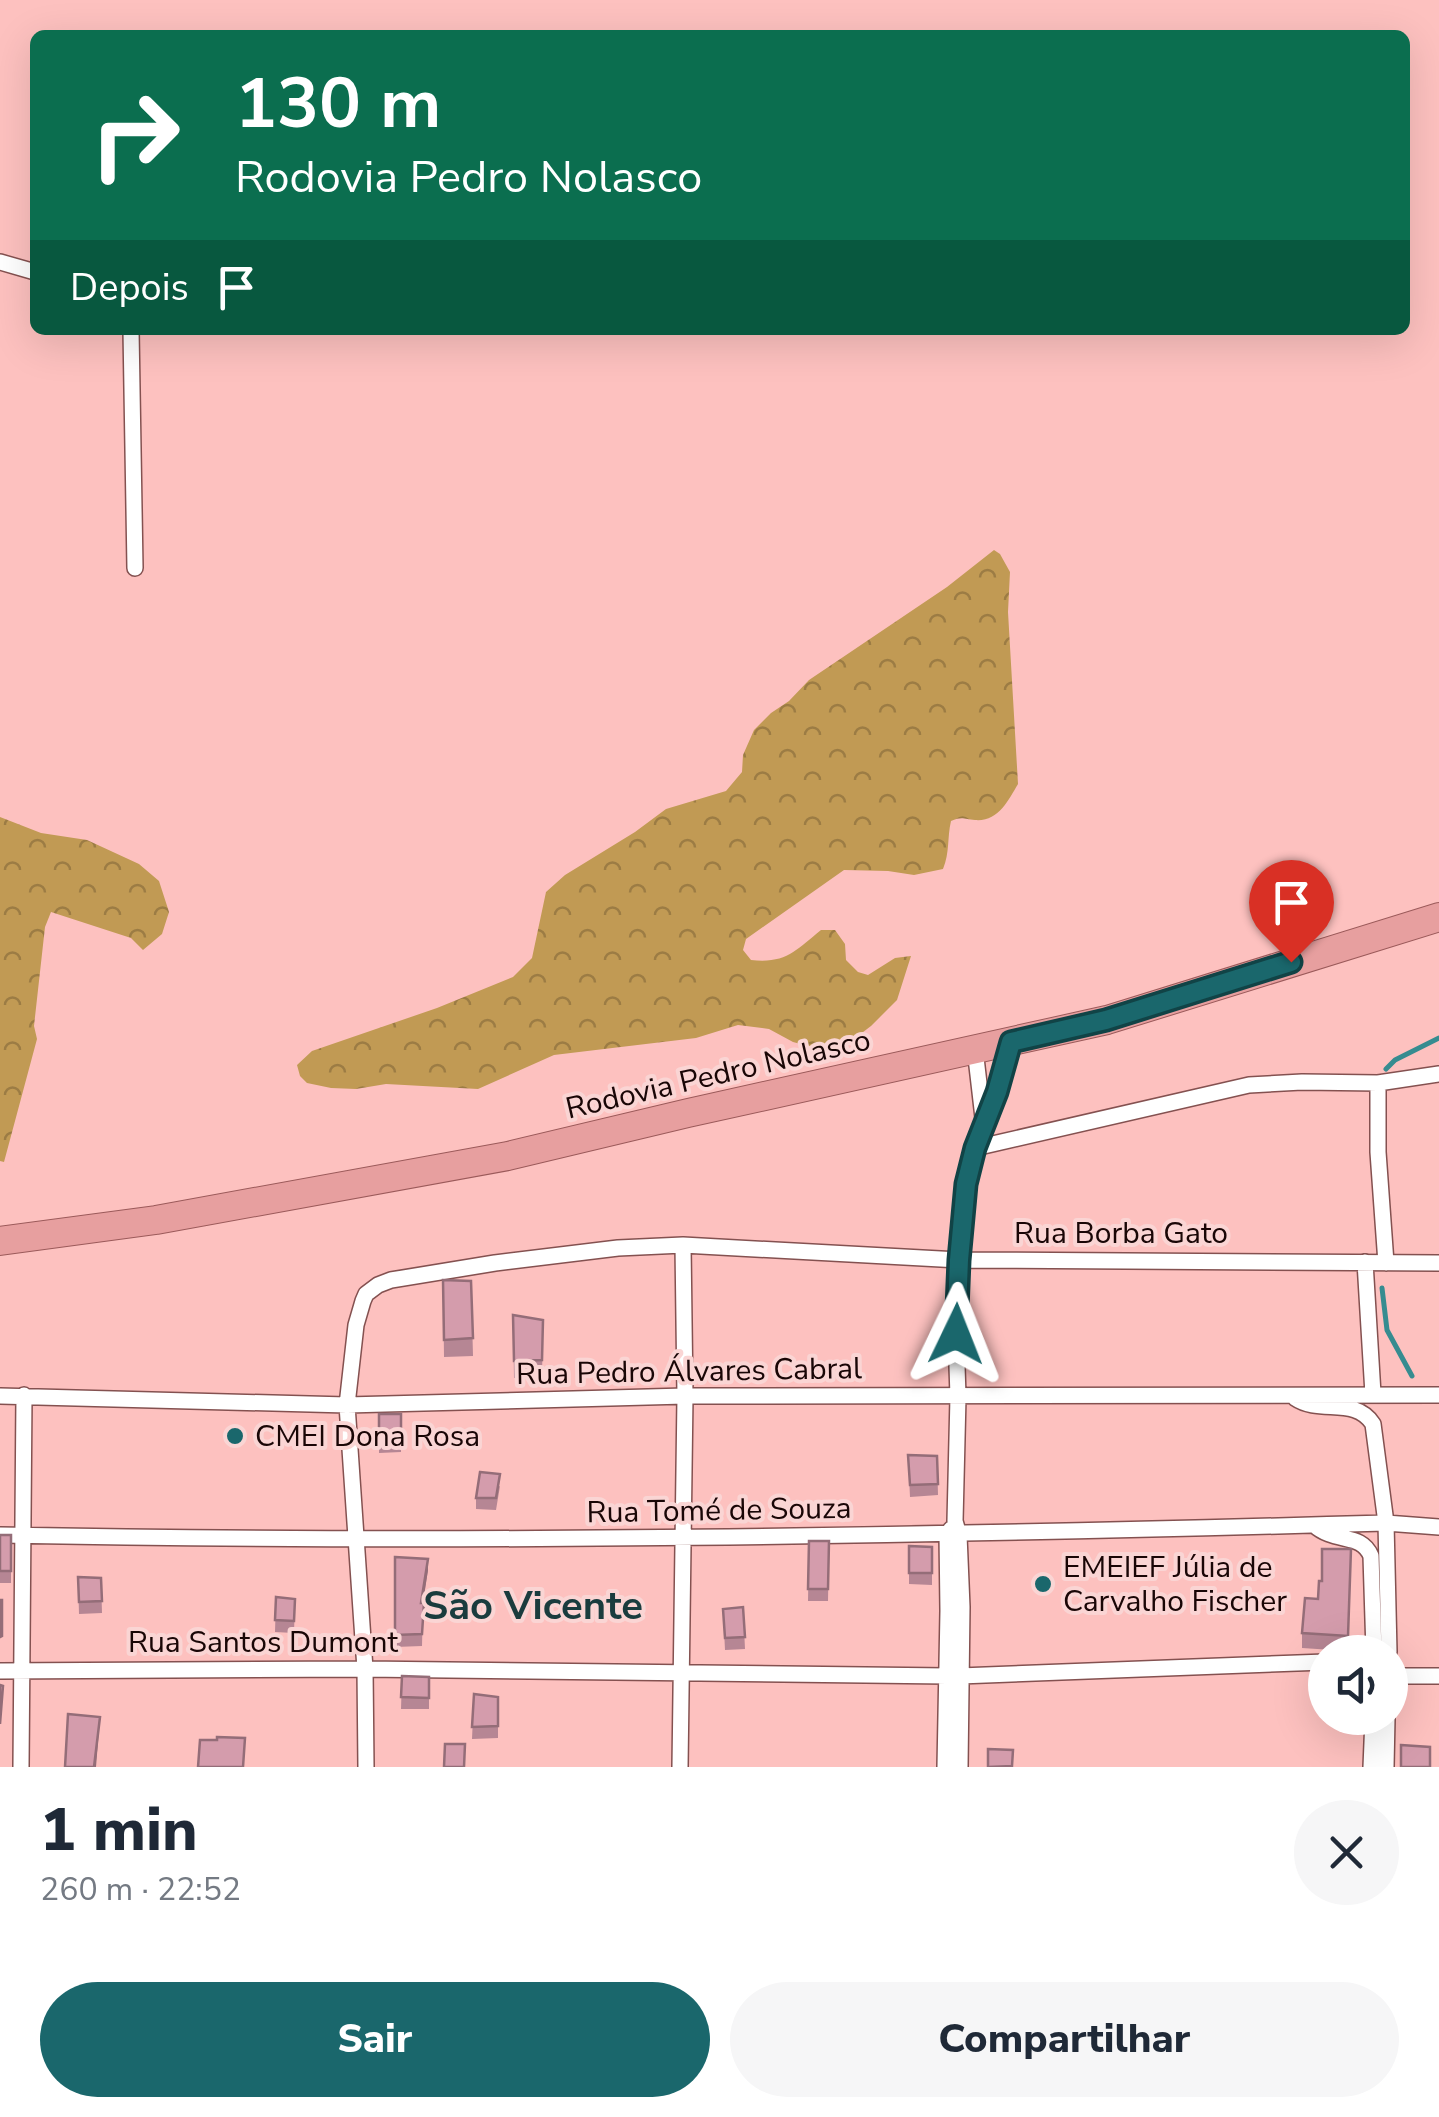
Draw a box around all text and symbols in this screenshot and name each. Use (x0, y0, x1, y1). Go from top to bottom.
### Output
text: 130 m (235, 56, 441, 152)
icon: right (70, 70, 200, 200)
text: Rodovia Pedro Nolasco (235, 147, 702, 208)
icon: arrive (209, 260, 264, 315)
text: Depois (70, 262, 189, 313)
pin (1249, 860, 1334, 963)
icon: arrive (1264, 875, 1319, 930)
street label: Rodovia Pedro Nolasco (562, 1019, 874, 1129)
street label: Rua Borba Gato (1014, 1213, 1228, 1254)
position arrow (904, 1282, 1008, 1386)
street label: Rua Pedro Álvares Cabral (516, 1348, 862, 1395)
place label: CMEI Dona Rosa (255, 1416, 480, 1457)
marker: CMEI Dona Rosa (224, 1425, 246, 1447)
street label: Rua Tomé de Souza (586, 1488, 852, 1533)
place label: EMEIEF Júlia de Carvalho Fischer (1063, 1547, 1287, 1622)
marker: EMEIEF Júlia de Carvalho Fischer (1032, 1573, 1054, 1595)
district label: São Vicente (423, 1579, 643, 1633)
street label: Rua Santos Dumont (128, 1622, 399, 1663)
map controls (1308, 1635, 1408, 1735)
button: sound (1308, 1635, 1408, 1735)
text: 1 min (40, 1789, 198, 1871)
button: close (1294, 1800, 1399, 1905)
text: 260 m · 22:52 (40, 1868, 241, 1911)
button: Sair (40, 1982, 710, 2097)
button: Compartilhar (730, 1982, 1399, 2097)

